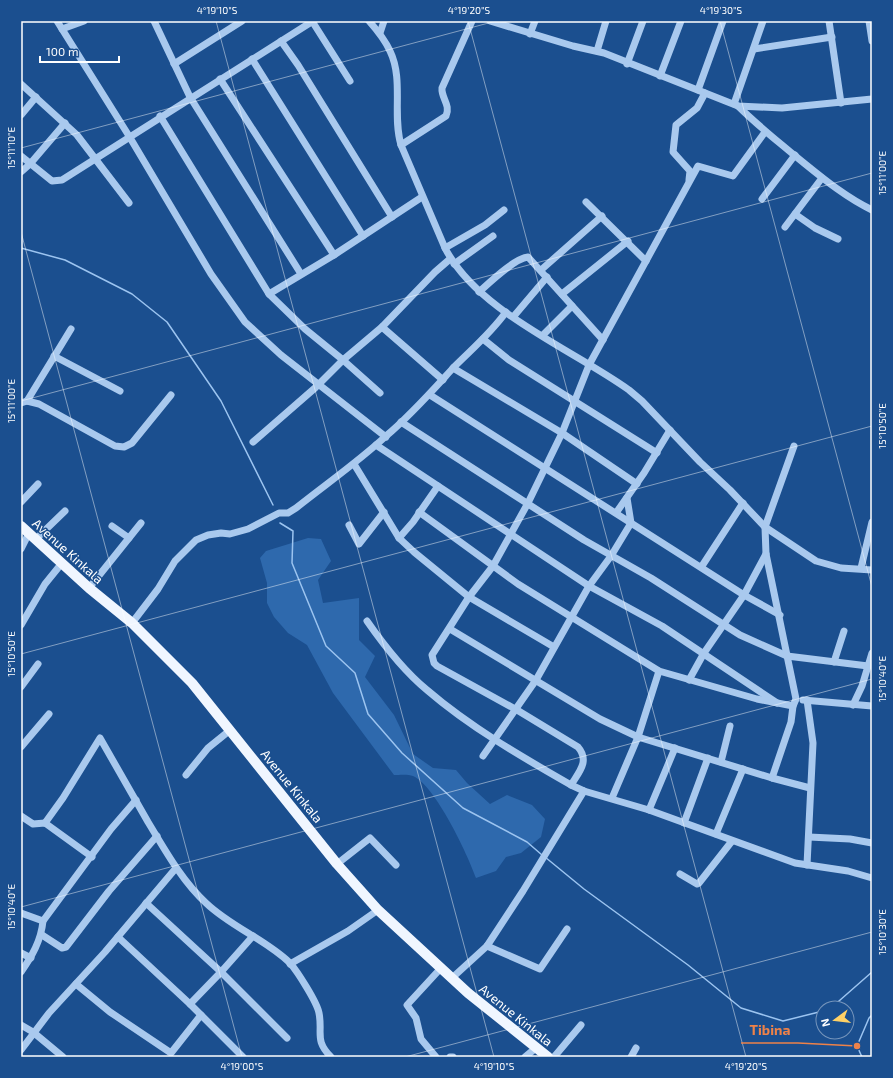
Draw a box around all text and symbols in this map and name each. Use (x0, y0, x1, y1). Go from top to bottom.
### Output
text: 4°19'10"S (197, 4, 238, 16)
text: 4°19'20"S (448, 4, 491, 16)
text: 4°19'30"S (700, 4, 743, 16)
scale bar (40, 38, 119, 64)
text: 100 m (46, 44, 78, 58)
text: 15°11'10"E (5, 127, 17, 169)
text: 15°11'00"E (876, 150, 888, 195)
text: 15°11'00"E (5, 378, 17, 423)
text: 15°10'50"E (876, 403, 888, 449)
street label: Avenue Kinkala (29, 515, 107, 587)
text: 15°10'50"E (5, 631, 17, 677)
text: 15°10'40"E (876, 656, 888, 702)
street label: Avenue Kinkala (258, 746, 326, 826)
text: 15°10'40"E (5, 884, 17, 930)
text: 15°10'30"E (876, 909, 888, 955)
street label: Avenue Kinkala (476, 981, 556, 1049)
north arrow (815, 1000, 855, 1040)
callout: Tibina (741, 1017, 798, 1043)
text: N (818, 1017, 832, 1028)
text: Tibina (750, 1021, 790, 1038)
text: 4°19'00"S (221, 1060, 264, 1072)
text: 4°19'10"S (474, 1060, 515, 1072)
text: 4°19'20"S (725, 1060, 768, 1072)

